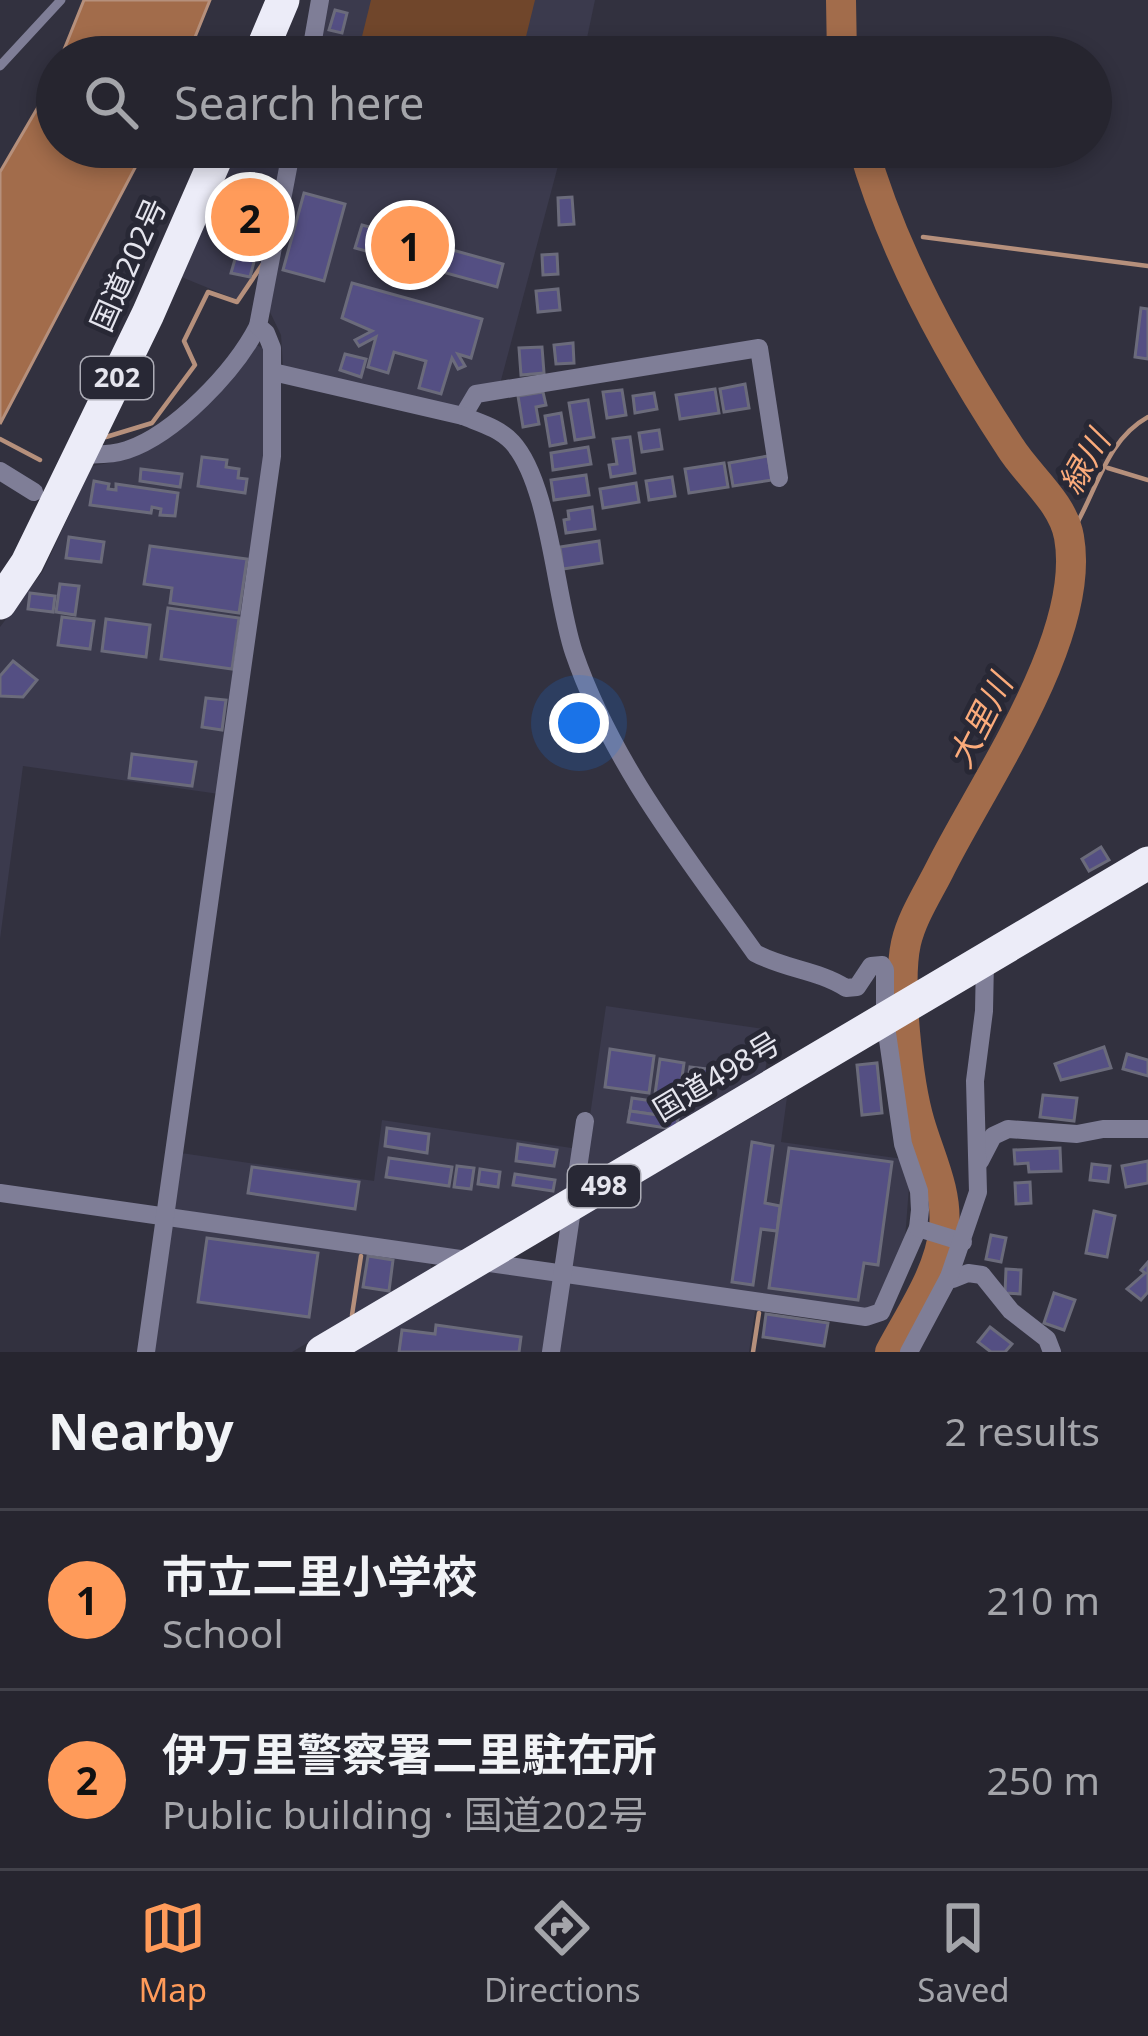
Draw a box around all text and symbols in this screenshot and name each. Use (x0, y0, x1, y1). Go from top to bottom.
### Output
search box (36, 36, 1112, 168)
icon: search (78, 69, 144, 135)
text: Search here (174, 72, 424, 133)
pin: 2 (211, 172, 289, 262)
street label: 国道202号 (80, 191, 175, 337)
pin: 1 (371, 200, 449, 290)
road number: 202 (81, 357, 153, 399)
water label: 緑川 (1048, 419, 1121, 502)
water label: 大里川 (937, 664, 1023, 775)
your location (549, 693, 609, 753)
street label: 国道498号 (645, 1022, 787, 1130)
road number: 498 (568, 1165, 640, 1207)
text: Nearby (48, 1395, 234, 1465)
text: 2 results (945, 1404, 1100, 1457)
text: 市立二里小学校 (162, 1545, 477, 1606)
text: 1 (76, 1573, 98, 1626)
text: 210 m (986, 1573, 1100, 1626)
text: School (162, 1606, 284, 1659)
text: 伊万里警察署二里駐在所 (162, 1723, 657, 1784)
text: 2 (76, 1753, 98, 1806)
text: 250 m (986, 1753, 1100, 1806)
text: Public building · 国道202号 (162, 1787, 648, 1840)
tab: Map (138, 1895, 207, 2012)
tab: Directions (484, 1895, 641, 2012)
tab: Saved (917, 1895, 1010, 2012)

